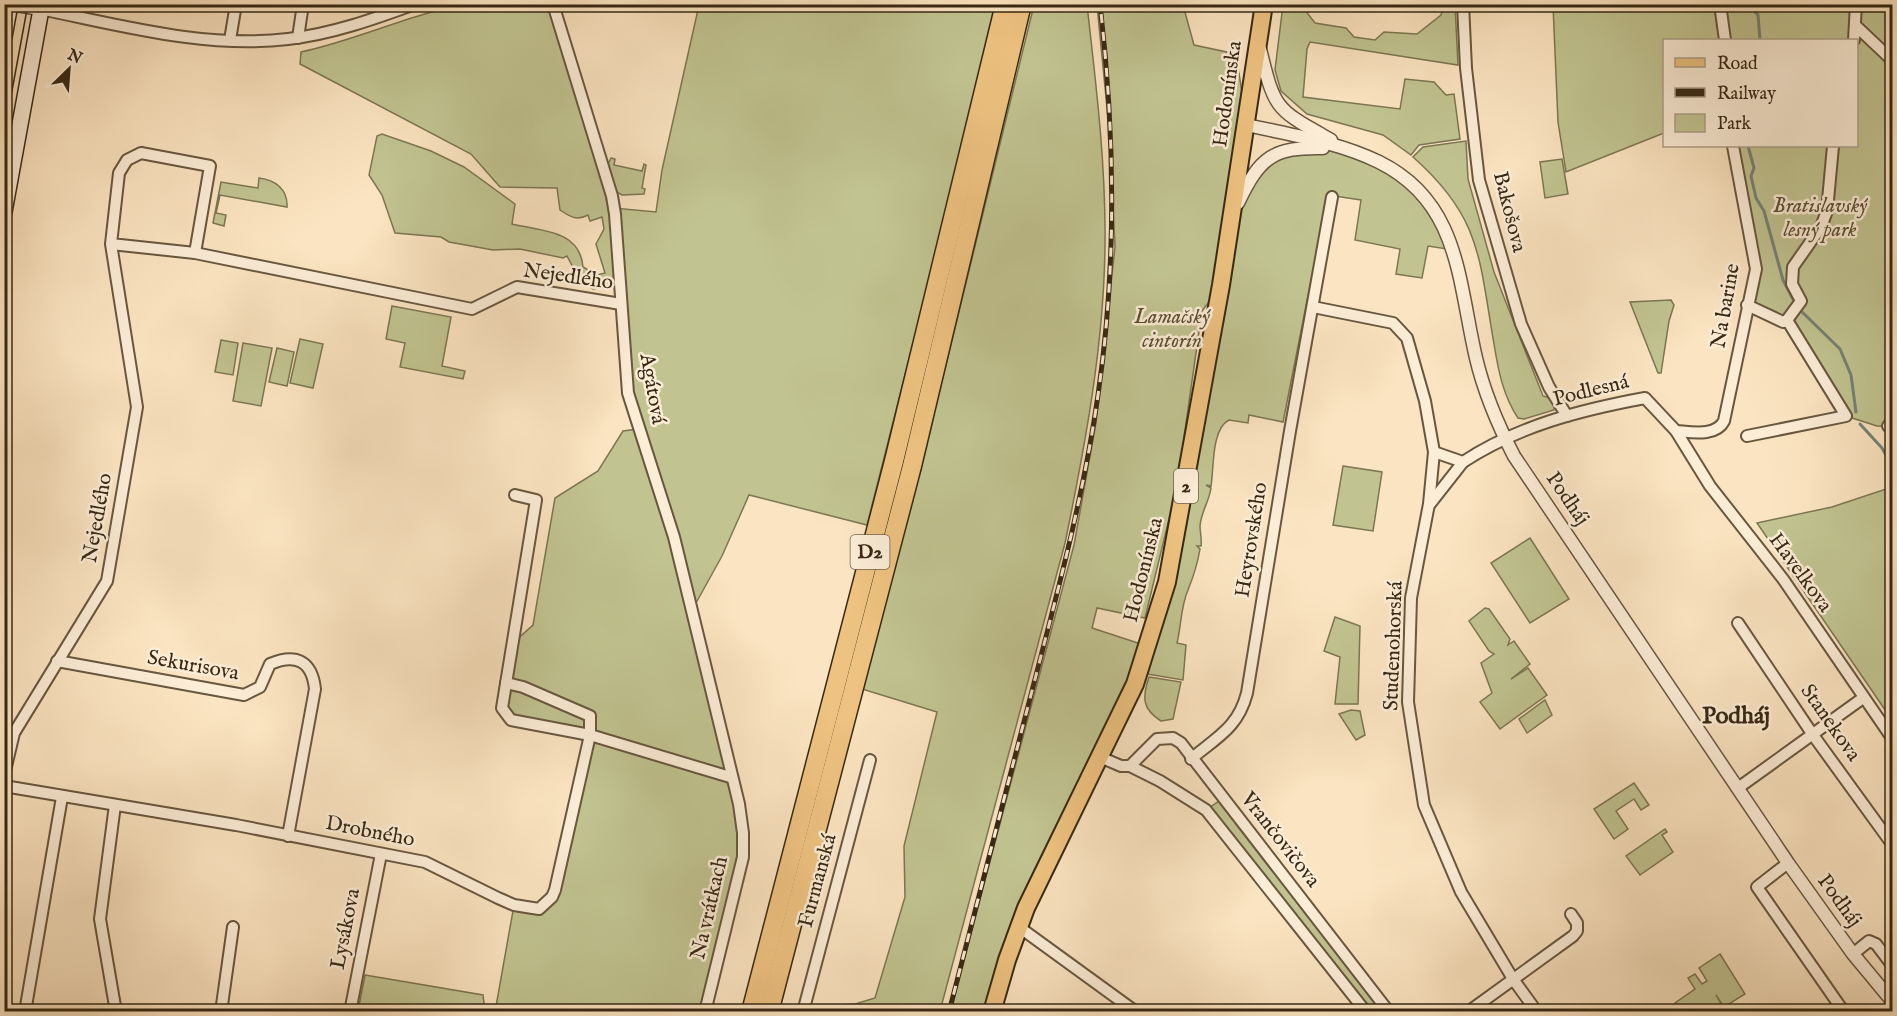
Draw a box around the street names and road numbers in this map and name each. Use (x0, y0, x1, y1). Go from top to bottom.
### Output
street label: Hodonínska (1207, 38, 1249, 149)
street label: Bakošova (1486, 169, 1532, 256)
street label: Nejedlého (521, 257, 615, 297)
street label: Na barine (1705, 261, 1747, 351)
street label: Agátová (632, 351, 672, 427)
street label: Podlesná (1550, 368, 1633, 413)
street label: Podháj (1539, 467, 1595, 531)
road number: 2 (1174, 469, 1198, 503)
street label: Nejedlého (77, 471, 119, 565)
street label: Heyrovského (1230, 480, 1274, 600)
street label: Hodonínska (1118, 514, 1170, 625)
street label: Havelkova (1762, 528, 1838, 619)
road number: D2 (850, 535, 890, 569)
street label: Studenohorská (1378, 580, 1410, 711)
street label: Sekurisova (145, 645, 242, 688)
street label: Stanekova (1794, 679, 1867, 768)
street label: Vrančovičova (1234, 786, 1326, 894)
street label: Drobného (323, 810, 417, 854)
street label: Furmanská (793, 830, 844, 931)
street label: Na vrátkach (685, 854, 735, 962)
street label: Podháj (1811, 869, 1867, 933)
street label: Lysákova (325, 885, 367, 972)

